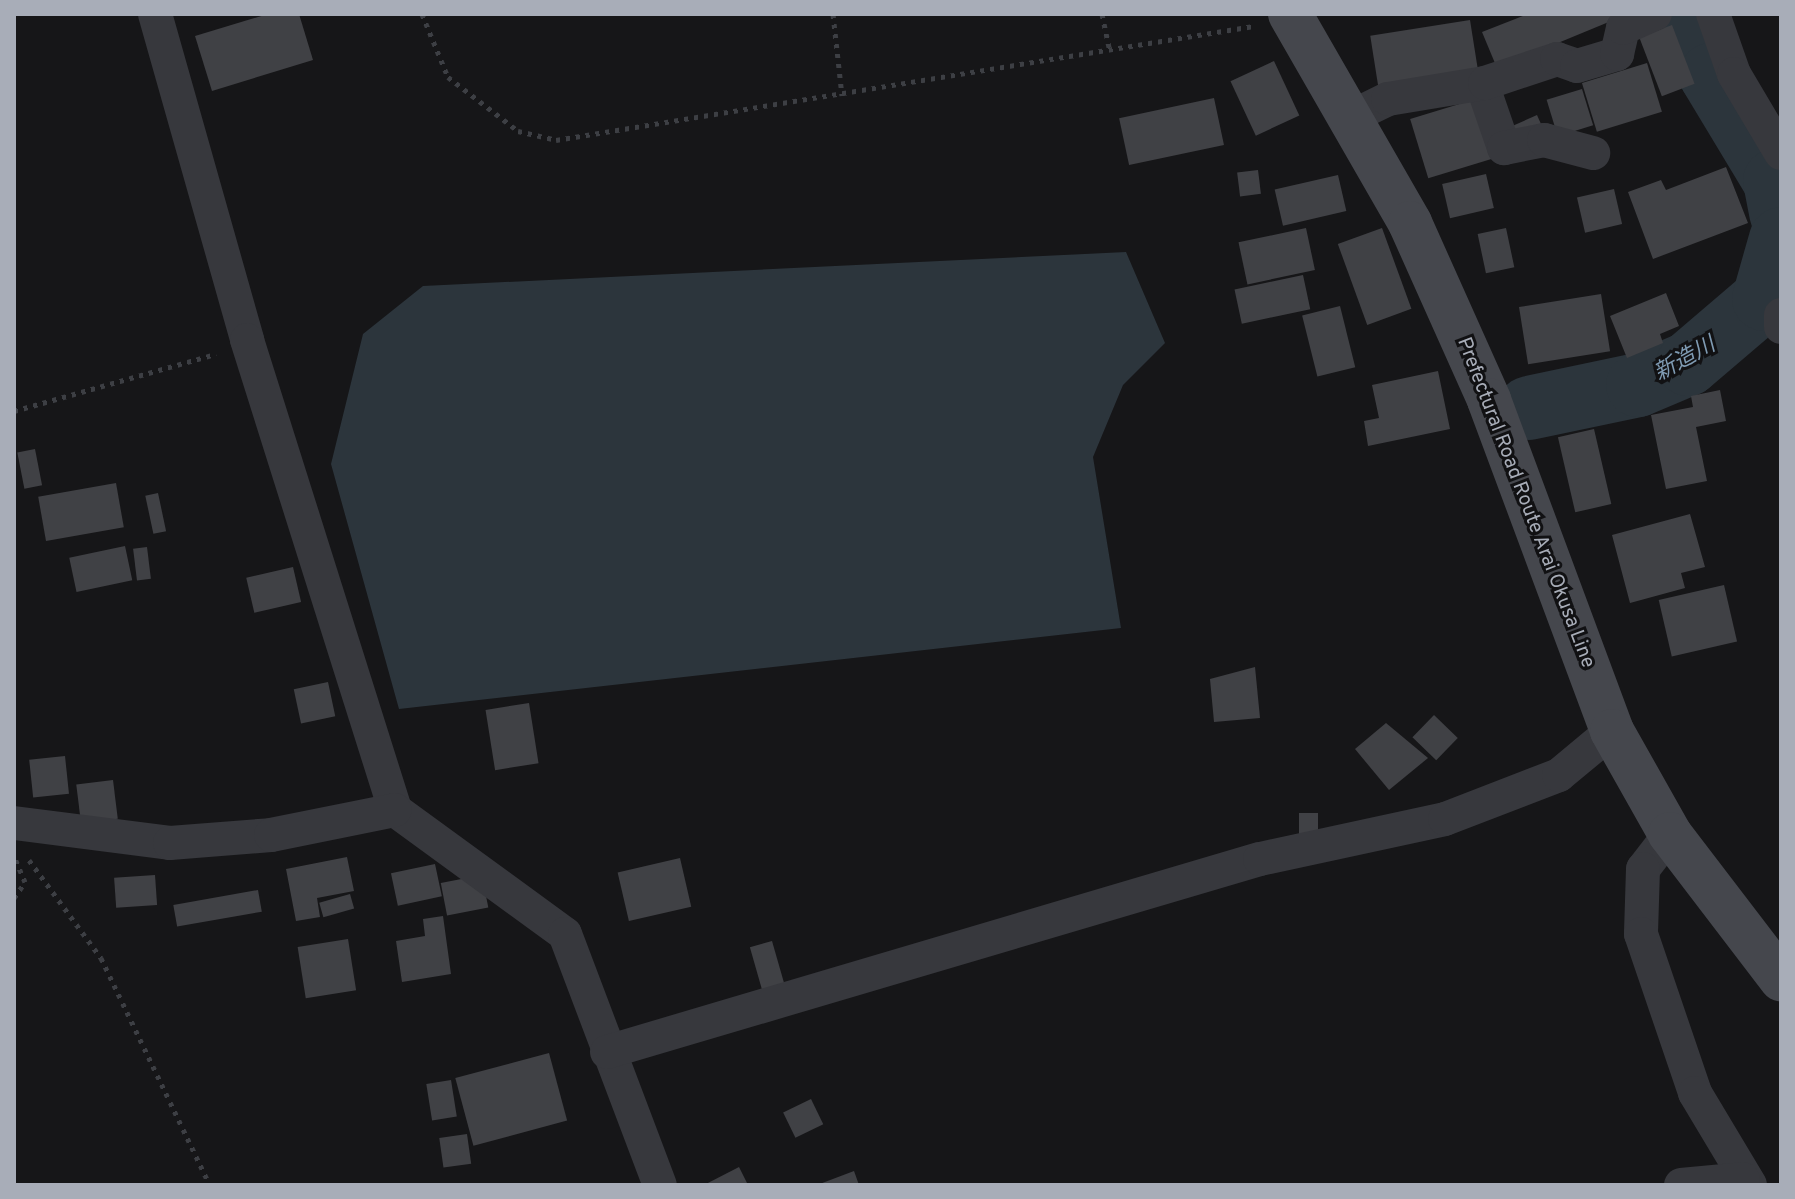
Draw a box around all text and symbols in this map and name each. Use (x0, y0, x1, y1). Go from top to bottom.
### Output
water label: 新造川 (1650, 332, 1720, 388)
street label: Prefectural Road Route Arai Okusa Line (1451, 334, 1599, 672)

